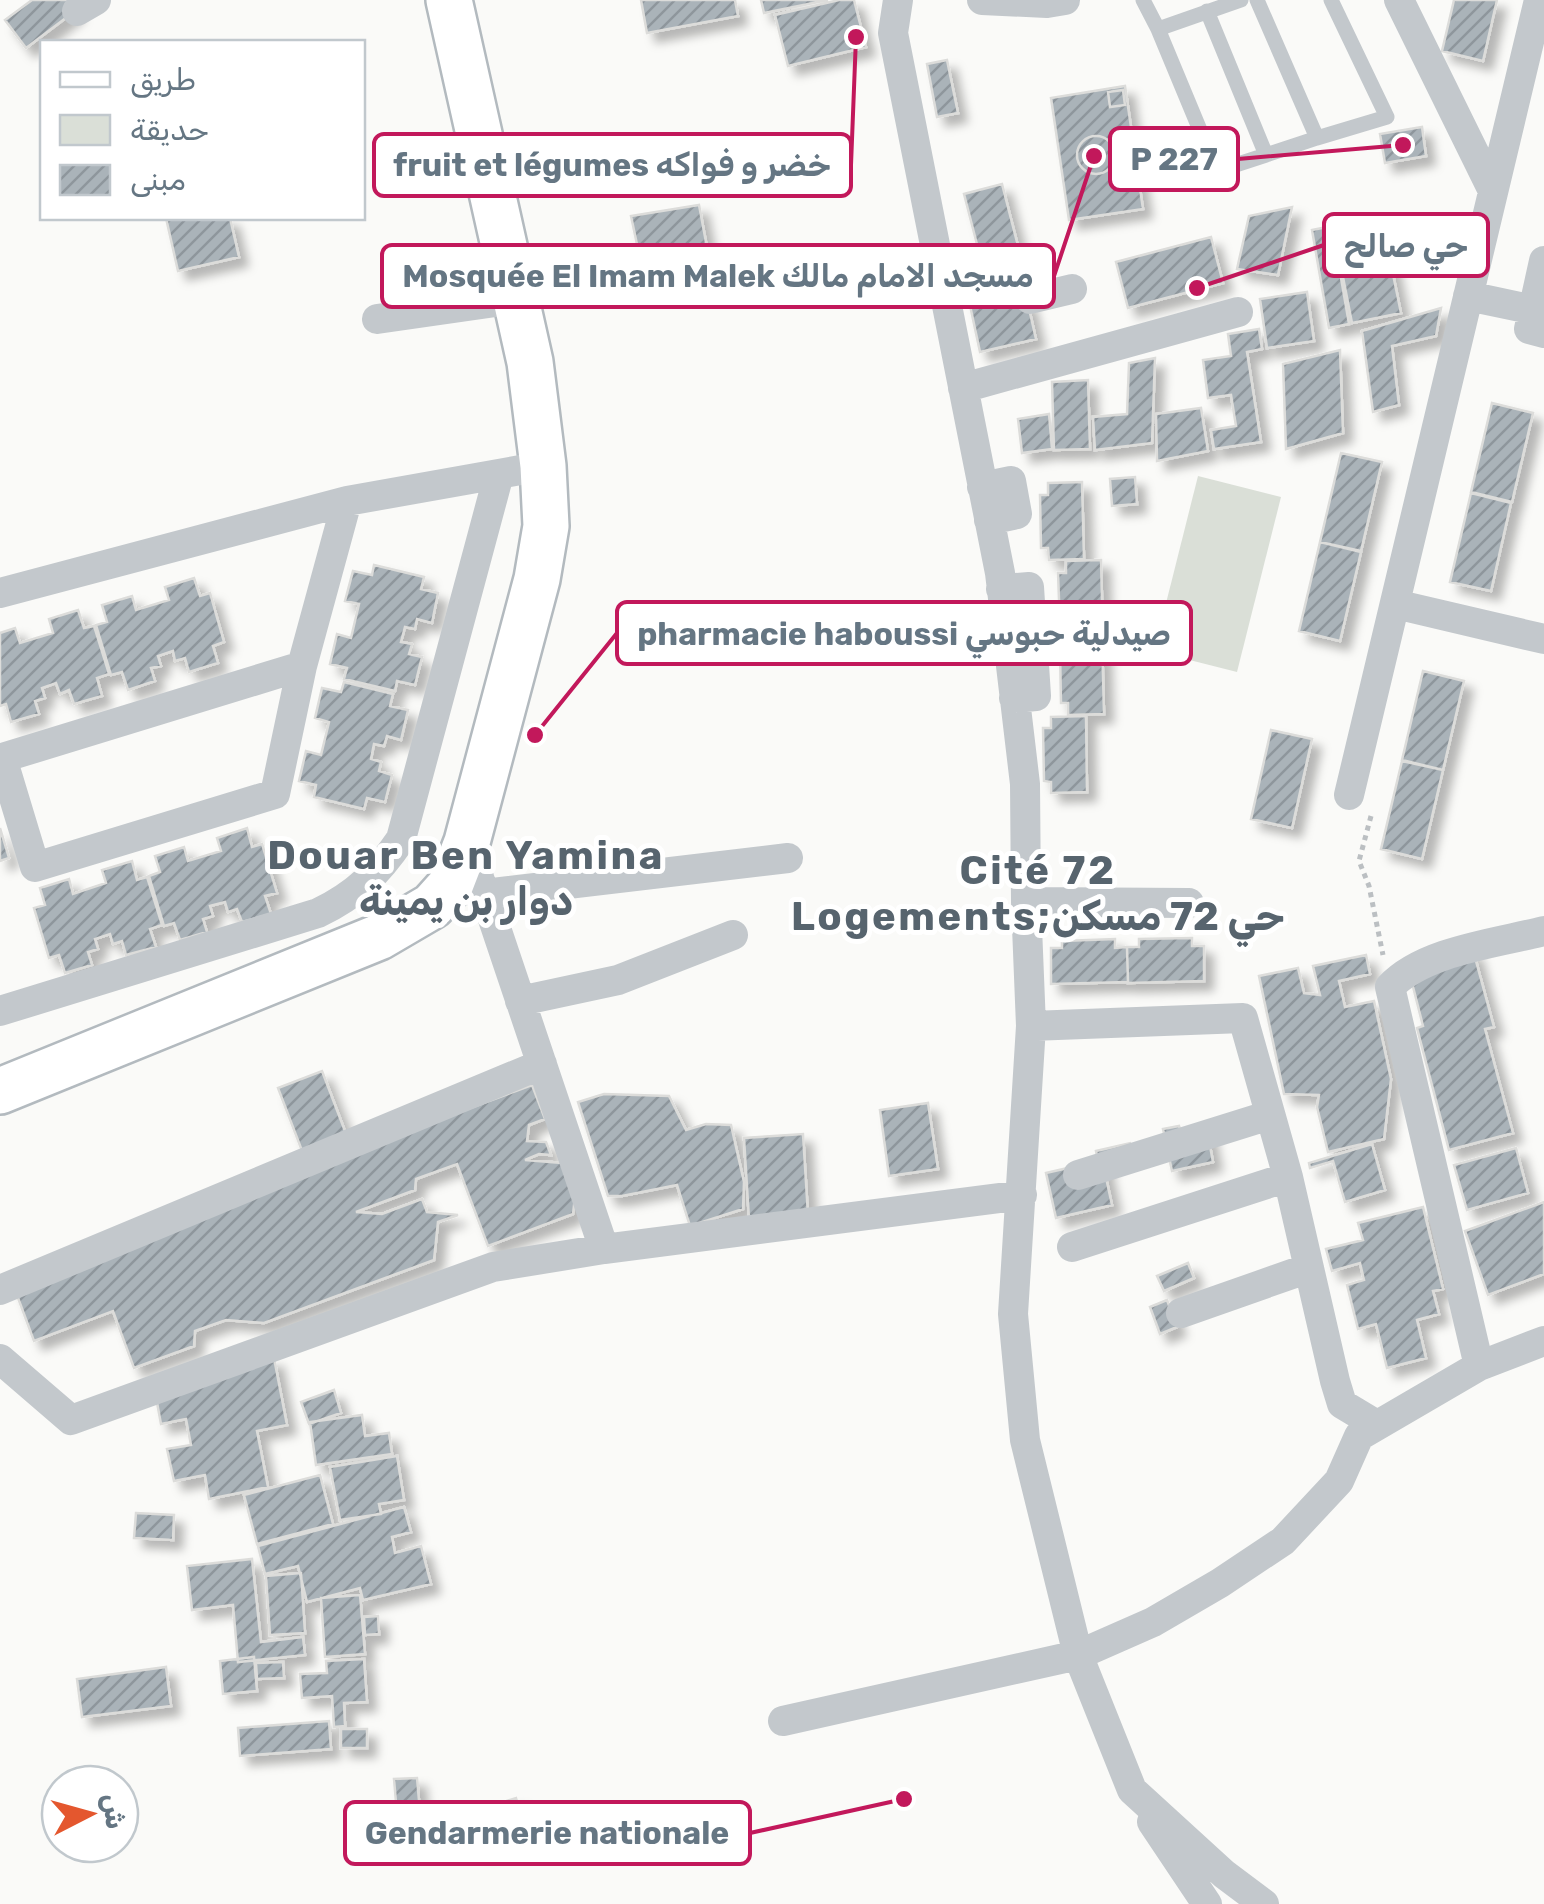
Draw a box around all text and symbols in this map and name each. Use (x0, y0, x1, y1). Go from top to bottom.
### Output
legend (40, 40, 365, 220)
text: طريق (130, 62, 196, 98)
text: حديقة (130, 112, 209, 148)
callout: P 227 (1110, 128, 1238, 190)
callout: fruit et légumes خضر و فواكه (374, 134, 851, 196)
text: P 227 (1130, 140, 1218, 178)
text: fruit et légumes خضر و فواكه (393, 146, 831, 184)
text: مبنى (130, 162, 186, 198)
callout: حي صالح (1324, 214, 1488, 276)
text: حي صالح (1344, 227, 1468, 271)
callout: Mosquée El Imam Malek مسجد الامام مالك (382, 245, 1054, 307)
text: Mosquée El Imam Malek مسجد الامام مالك (402, 257, 1034, 298)
callout: pharmacie haboussi صيدلية حبوسي (617, 602, 1191, 664)
text: pharmacie haboussi صيدلية حبوسي (637, 615, 1171, 659)
district label: Douar Ben Yamina دوار بن يمينة (267, 832, 665, 925)
district label: Cité 72 Logements;حي 72 مسكن (791, 847, 1285, 947)
north arrow (40, 1764, 140, 1864)
text: ش (96, 1792, 133, 1831)
callout: Gendarmerie nationale (345, 1802, 750, 1864)
text: Gendarmerie nationale (365, 1814, 729, 1852)

